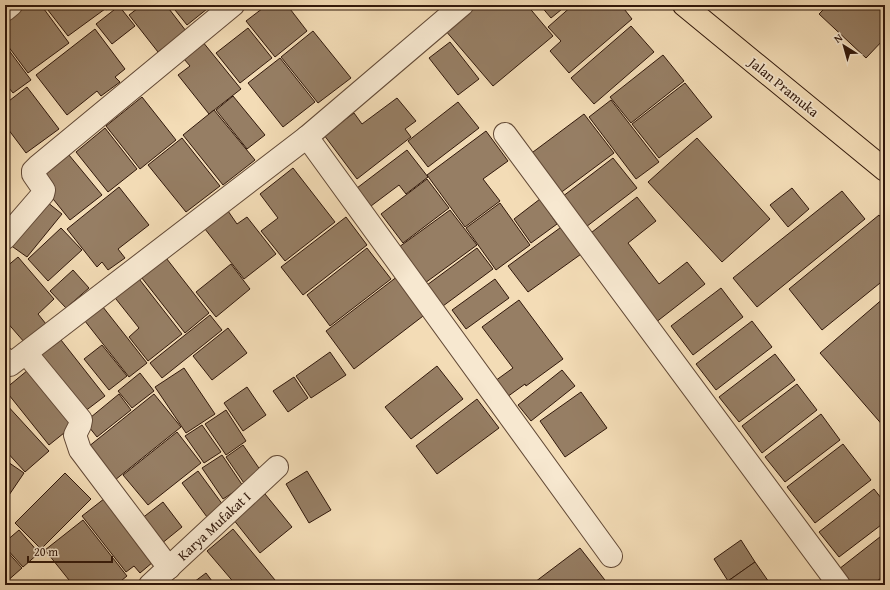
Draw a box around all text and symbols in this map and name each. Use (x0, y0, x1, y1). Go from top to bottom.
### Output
north arrow (824, 26, 864, 66)
text: N (830, 29, 846, 47)
street label: Jalan Pramuka (743, 51, 824, 122)
street label: Karya Mufakat I (173, 487, 255, 565)
scale bar (28, 538, 112, 564)
text: 20 m (34, 543, 58, 560)

